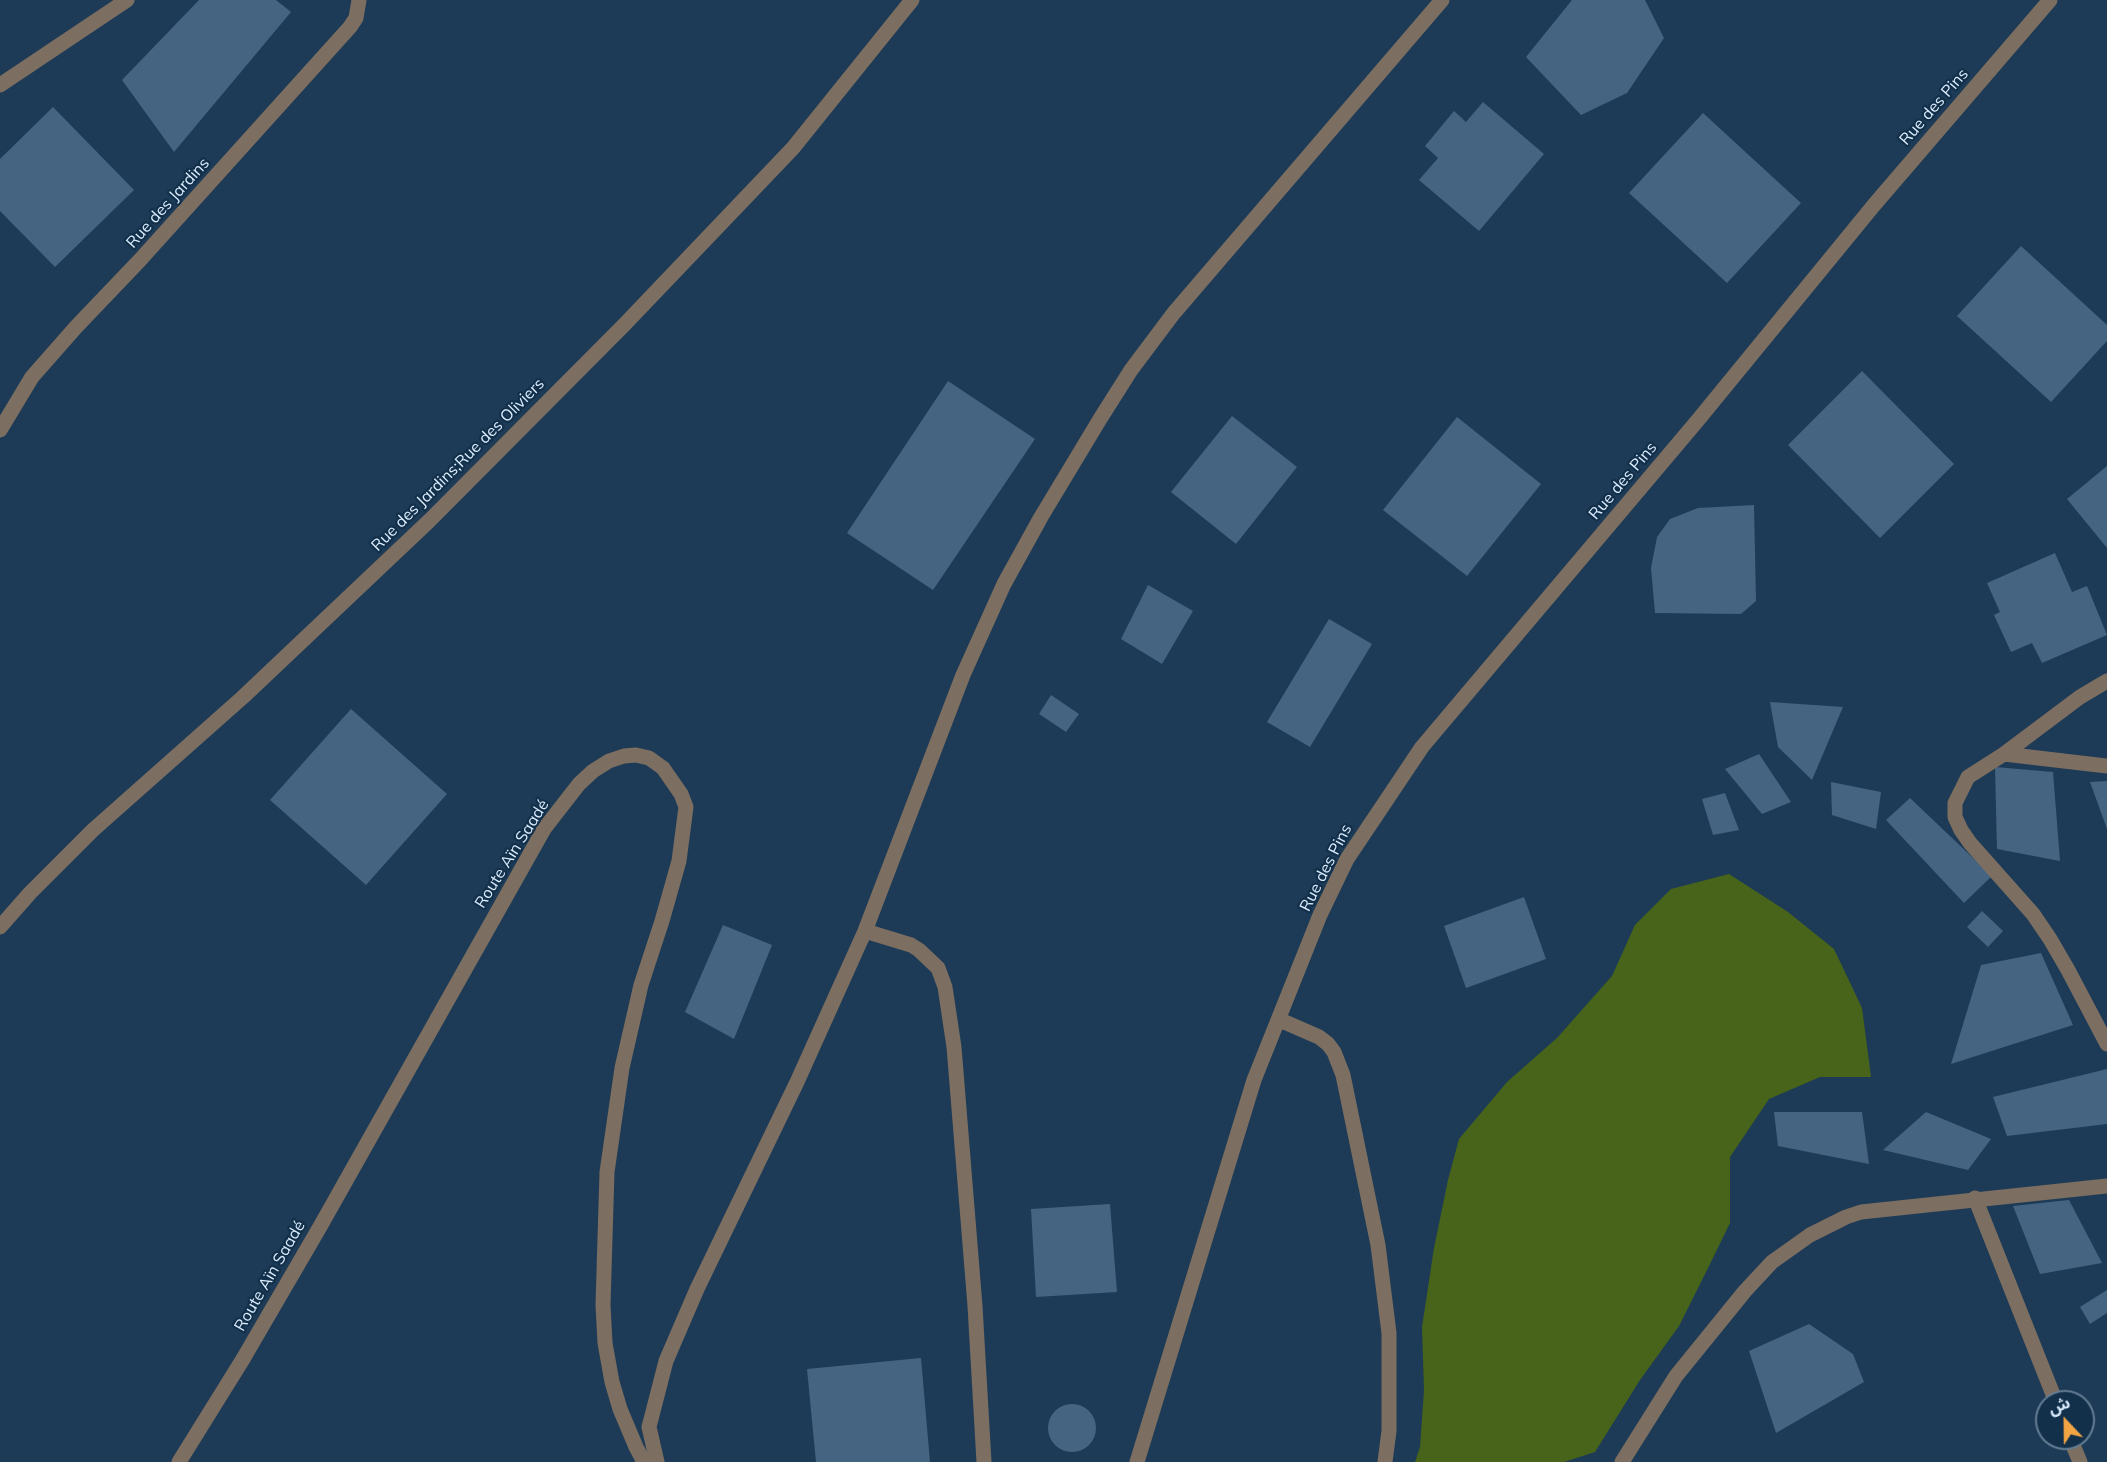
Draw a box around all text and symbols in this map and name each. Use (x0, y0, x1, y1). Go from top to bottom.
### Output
street label: Rue des Pins (1896, 65, 1972, 149)
street label: Rue des Jardins (122, 154, 214, 252)
street label: Rue des Jardins;Rue des Oliviers (367, 374, 549, 556)
street label: Rue des Pins (1585, 438, 1661, 524)
street label: Route Aïn Saadé (471, 796, 553, 912)
street label: Rue des Pins (1296, 821, 1356, 915)
street label: Route Aïn Saadé (231, 1217, 309, 1335)
north arrow (2035, 1390, 2095, 1450)
text: ش (2045, 1392, 2073, 1419)

